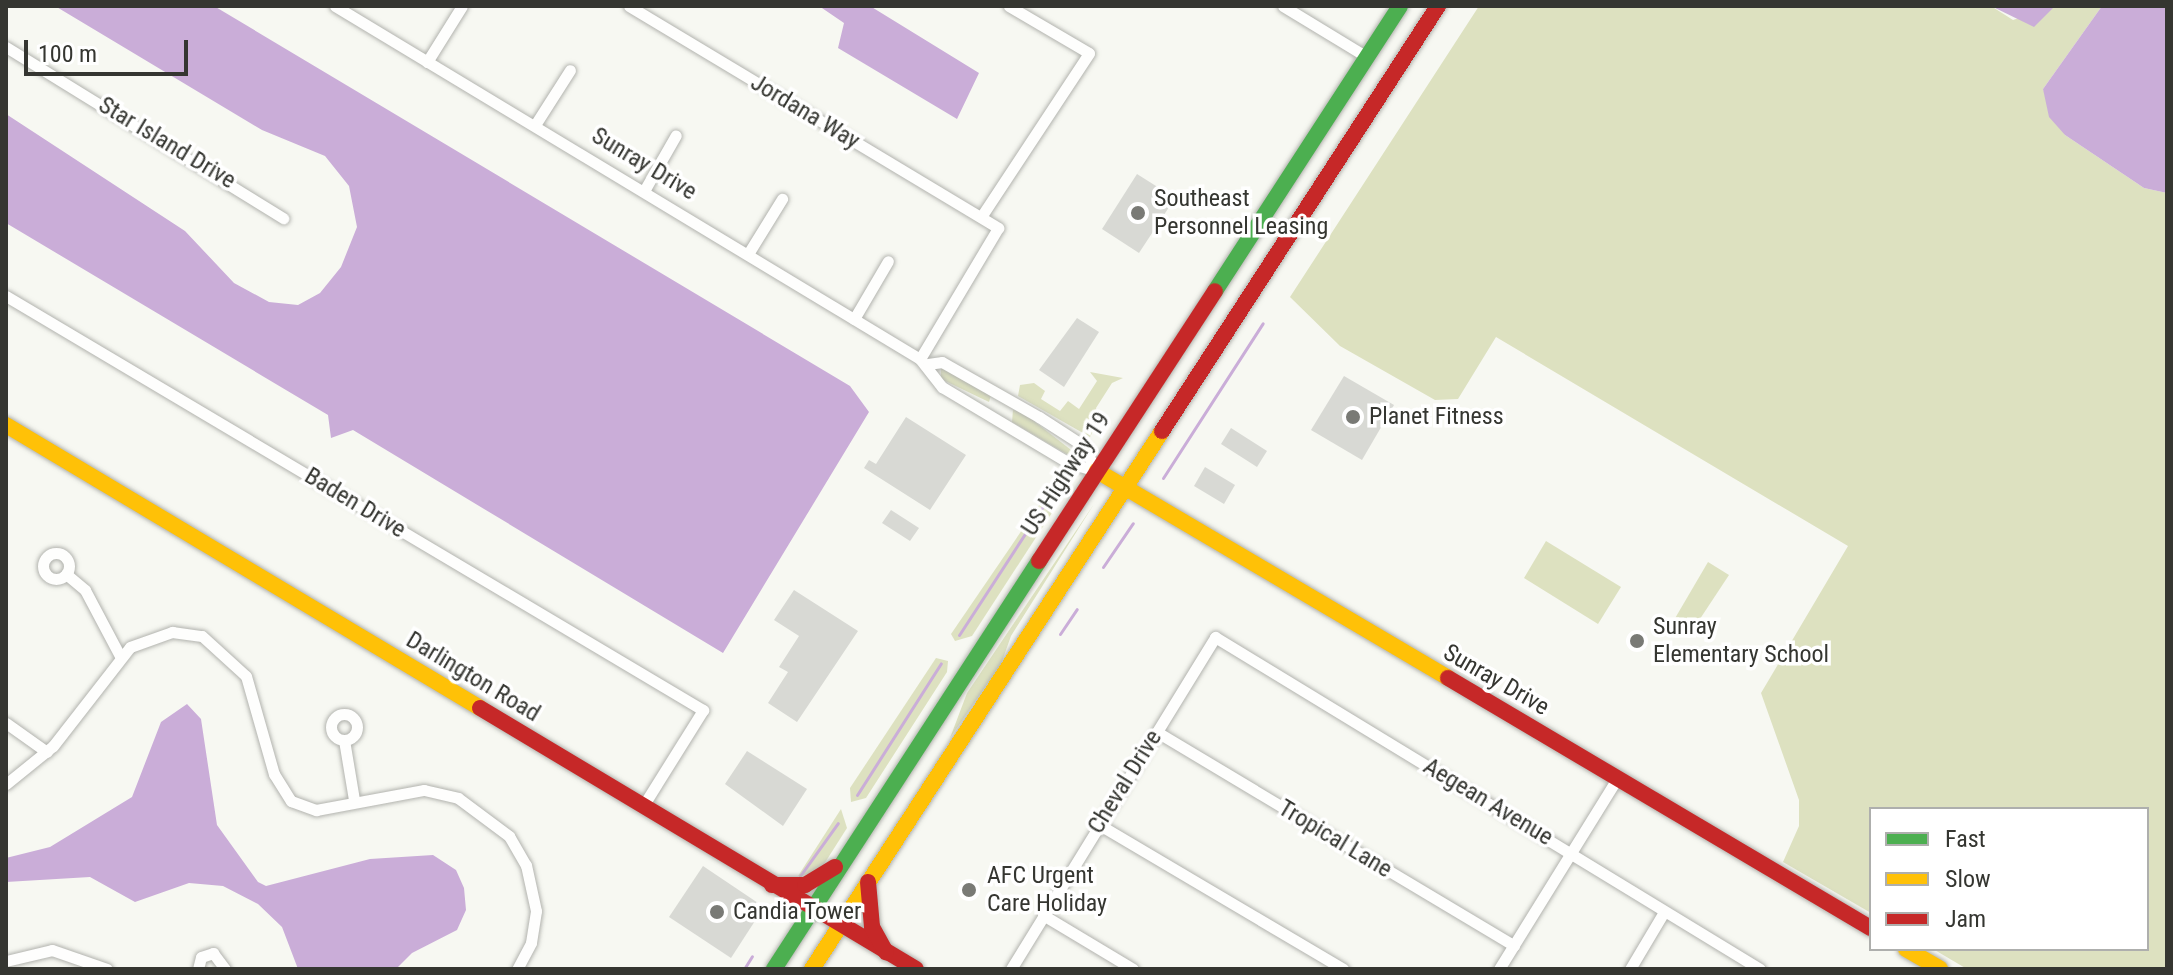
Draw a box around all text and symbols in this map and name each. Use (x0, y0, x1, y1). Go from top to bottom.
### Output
scale bar (28, 24, 192, 74)
text: 100 m (38, 40, 97, 68)
street label: Jordana Way (745, 68, 865, 156)
street label: Star Island Drive (93, 91, 241, 195)
street label: Sunray Drive (586, 121, 702, 207)
place label: Southeast Personnel Leasing (1154, 185, 1328, 241)
marker: Southeast Personnel Leasing (1129, 204, 1147, 222)
place label: Planet Fitness (1369, 403, 1504, 431)
street label: US Highway 19 (1015, 407, 1117, 541)
marker: Planet Fitness (1344, 408, 1362, 426)
street label: Baden Drive (299, 462, 411, 544)
place label: Sunray Elementary School (1653, 613, 1829, 669)
street label: Darlington Road (401, 626, 545, 728)
marker: Sunray Elementary School (1628, 632, 1646, 650)
street label: Sunray Drive (1438, 638, 1554, 722)
street label: Cheval Drive (1082, 725, 1168, 839)
street label: Aegean Avenue (1418, 752, 1558, 852)
street label: Tropical Lane (1273, 794, 1397, 884)
legend (1869, 807, 2149, 951)
text: Fast (1945, 825, 1986, 853)
place label: AFC Urgent Care Holiday (987, 862, 1107, 918)
text: Slow (1945, 865, 1991, 893)
marker: AFC Urgent Care Holiday (958, 879, 980, 901)
place label: Candia Tower (733, 898, 862, 926)
marker: Candia Tower (708, 903, 726, 921)
text: Jam (1945, 905, 1986, 933)

